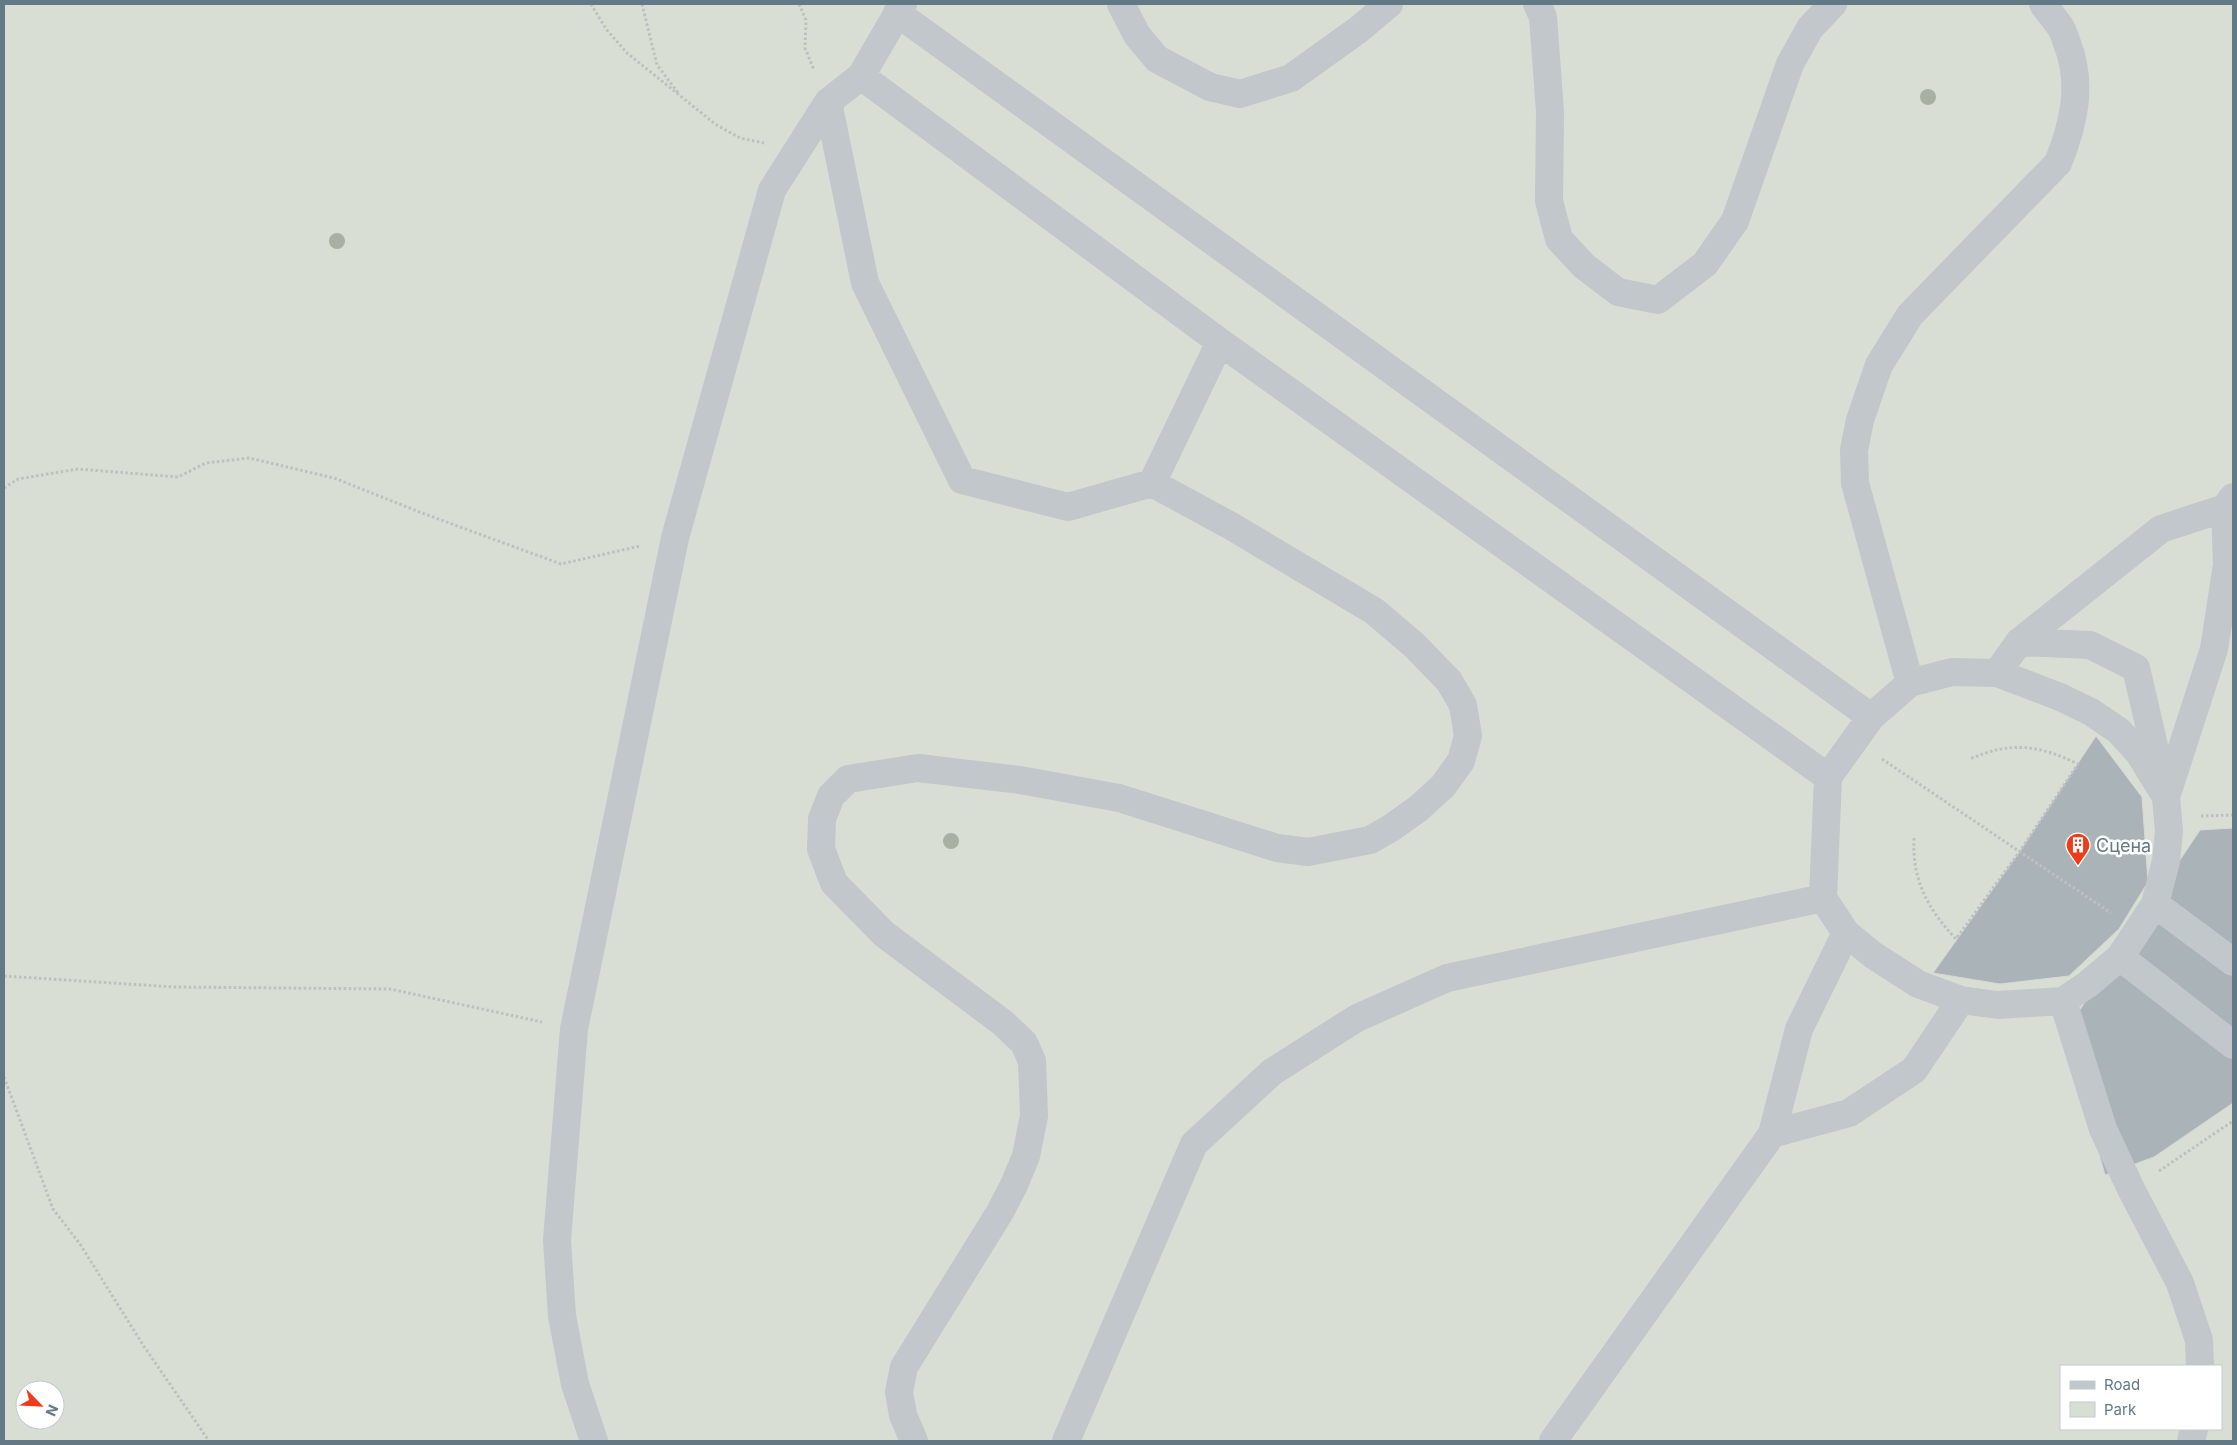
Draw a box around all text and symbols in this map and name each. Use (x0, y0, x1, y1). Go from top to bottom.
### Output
building icon: Сцена (2065, 832, 2091, 866)
place label: Сцена (2096, 835, 2151, 856)
legend (2060, 1365, 2222, 1430)
text: Road (2104, 1375, 2140, 1394)
north arrow (15, 1380, 65, 1430)
text: Park (2104, 1400, 2137, 1419)
text: N (42, 1402, 62, 1419)

